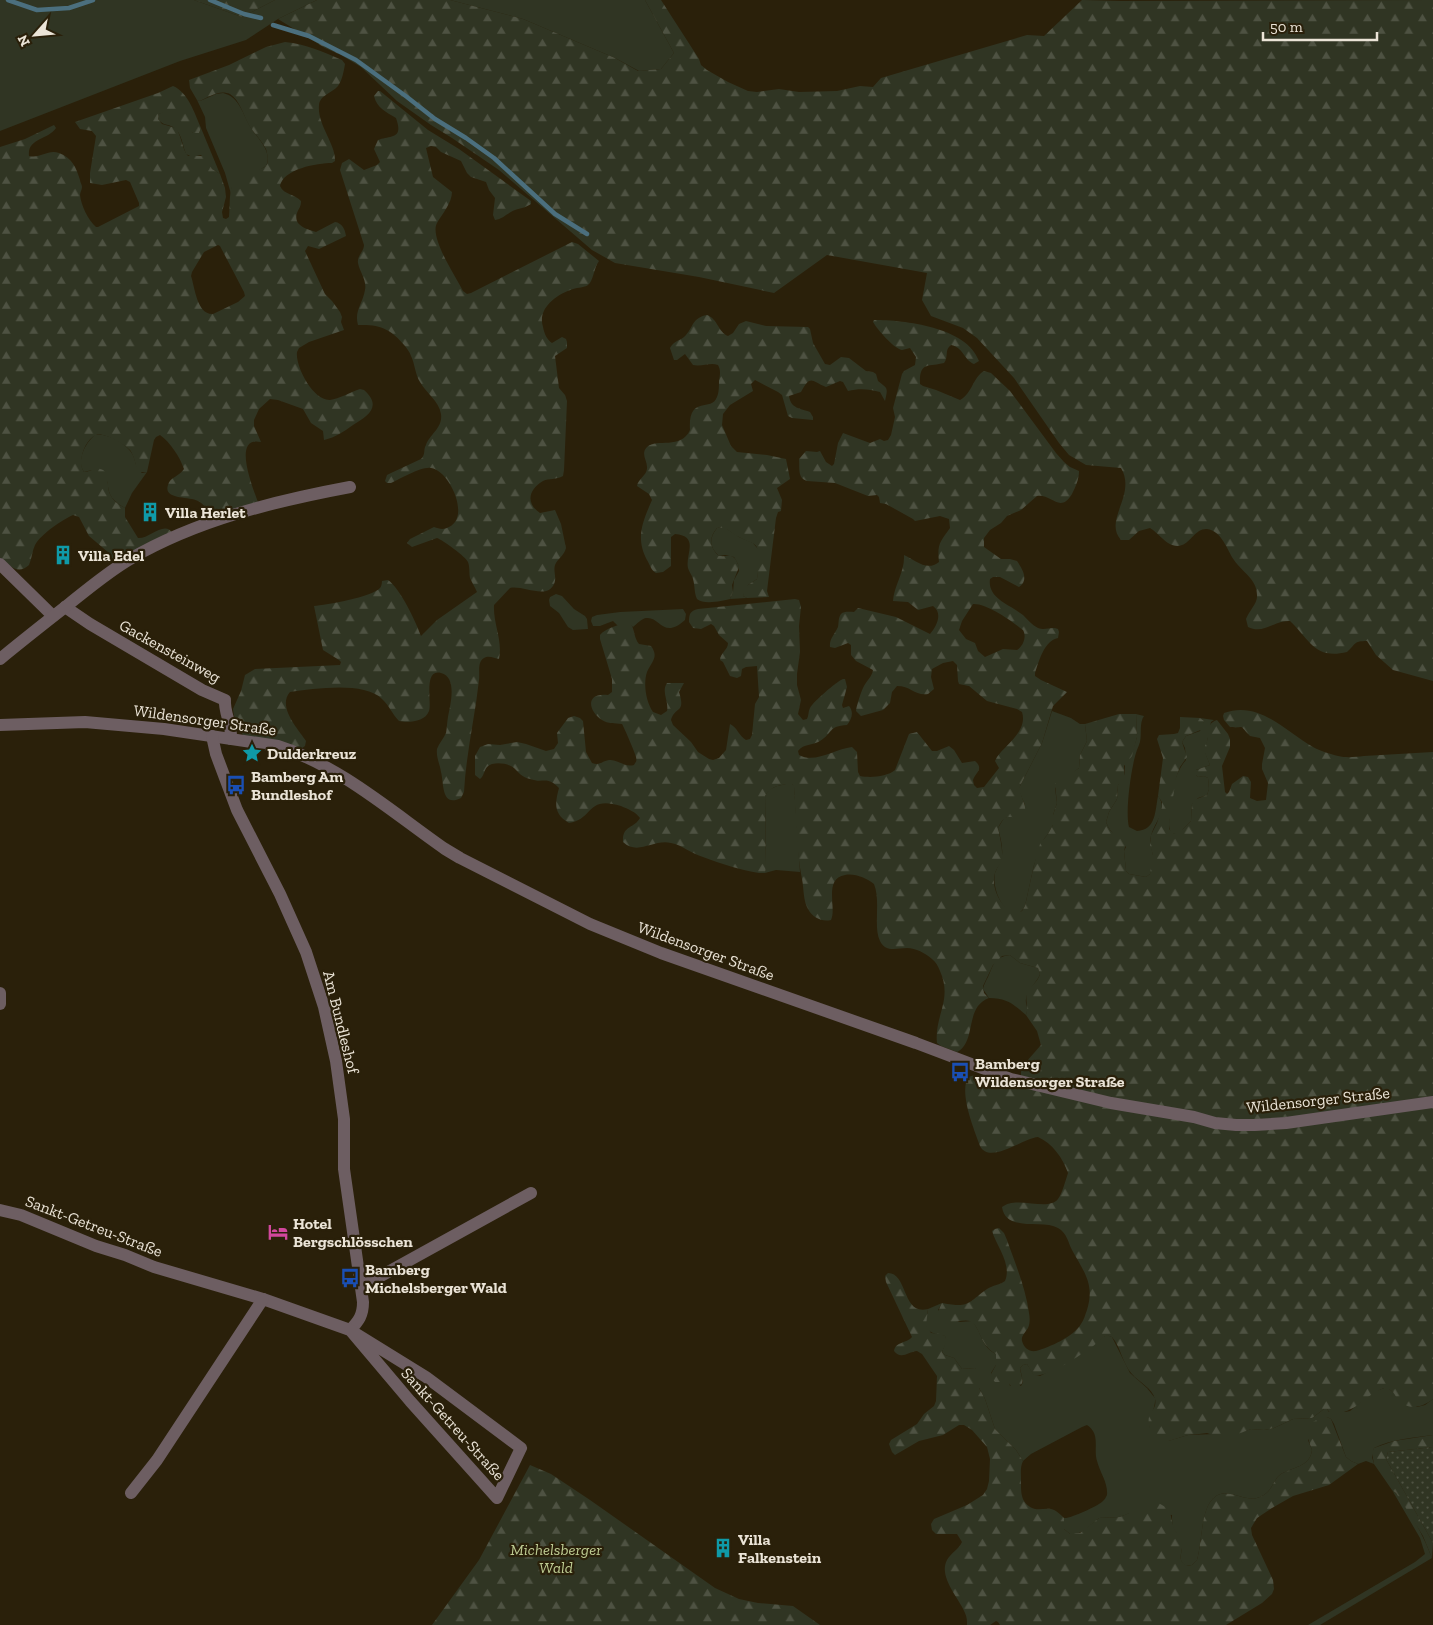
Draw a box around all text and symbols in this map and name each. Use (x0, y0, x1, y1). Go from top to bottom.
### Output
north arrow (10, 10, 60, 60)
scale bar (1263, 10, 1377, 42)
text: 50 m (1270, 18, 1303, 36)
text: N (14, 32, 34, 49)
building icon: Villa Herlet (139, 501, 161, 523)
place label: Villa Herlet (165, 503, 246, 522)
building icon: Villa Edel (52, 544, 74, 566)
place label: Villa Edel (78, 546, 145, 565)
street label: Gackensteinweg (116, 615, 224, 687)
street label: Wildensorger Straße (132, 701, 278, 739)
place icon: Dulderkreuz (241, 742, 263, 764)
place label: Dulderkreuz (267, 744, 357, 763)
place label: Bamberg Am Bundleshof (251, 767, 343, 804)
bus stop icon: Bamberg Am Bundleshof (225, 774, 247, 796)
street label: Wildensorger Straße (635, 917, 777, 985)
street label: Am Bundleshof (319, 969, 363, 1077)
place label: Bamberg Wildensorger Straße (975, 1054, 1125, 1091)
bus stop icon: Bamberg Wildensorger Straße (949, 1061, 971, 1083)
street label: Wildensorger Straße (1245, 1083, 1391, 1117)
street label: Sankt-Getreu-Straße (23, 1191, 165, 1261)
place label: Hotel Bergschlösschen (293, 1214, 413, 1251)
hotel icon: Hotel Bergschlösschen (267, 1221, 289, 1243)
place label: Bamberg Michelsberger Wald (365, 1260, 507, 1297)
bus stop icon: Bamberg Michelsberger Wald (339, 1267, 361, 1289)
street label: Sankt-Getreu-Straße (397, 1364, 509, 1484)
place label: Villa Falkenstein (738, 1530, 822, 1567)
building icon: Villa Falkenstein (712, 1537, 734, 1559)
park label: Michelsberger Wald (510, 1540, 602, 1577)

